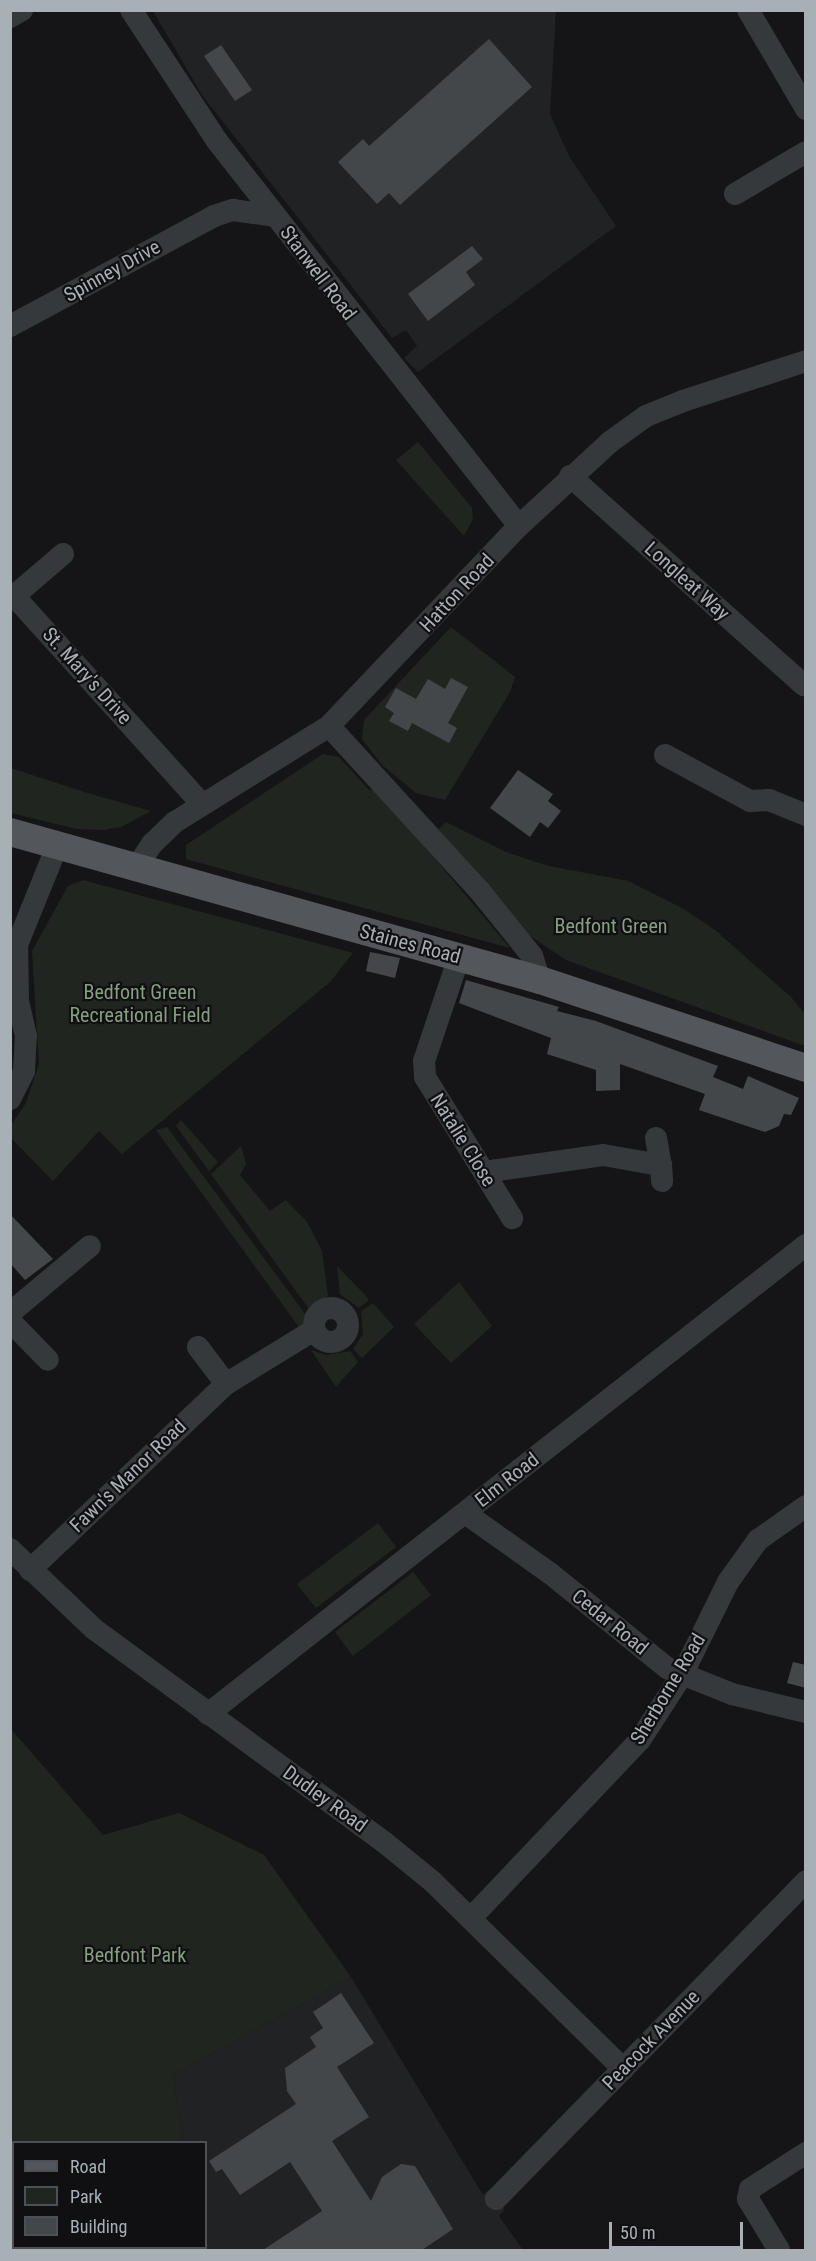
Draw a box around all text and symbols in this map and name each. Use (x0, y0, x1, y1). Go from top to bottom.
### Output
street label: Stanwell Road (275, 221, 361, 325)
street label: Spinney Drive (60, 235, 164, 307)
street label: Longleat Way (640, 537, 734, 625)
street label: Hatton Road (415, 549, 499, 637)
street label: St. Mary's Drive (37, 623, 137, 729)
park label: Bedfont Green (555, 914, 667, 938)
street label: Staines Road (357, 919, 463, 969)
park label: Bedfont Green Recreational Field (69, 981, 211, 1028)
street label: Natalie Close (425, 1089, 501, 1191)
street label: Fawn's Manor Road (65, 1414, 191, 1538)
street label: Elm Road (470, 1448, 544, 1512)
street label: Cedar Road (567, 1584, 653, 1660)
street label: Sherborne Road (625, 1629, 711, 1749)
street label: Dudley Road (278, 1761, 372, 1837)
park label: Bedfont Park (84, 1943, 186, 1967)
street label: Peacock Avenue (597, 1985, 705, 2095)
legend (12, 2141, 207, 2249)
text: Road (70, 2156, 106, 2177)
text: Park (70, 2186, 102, 2207)
scale bar (612, 2210, 746, 2248)
text: Building (70, 2216, 127, 2237)
text: 50 m (620, 2222, 655, 2243)

